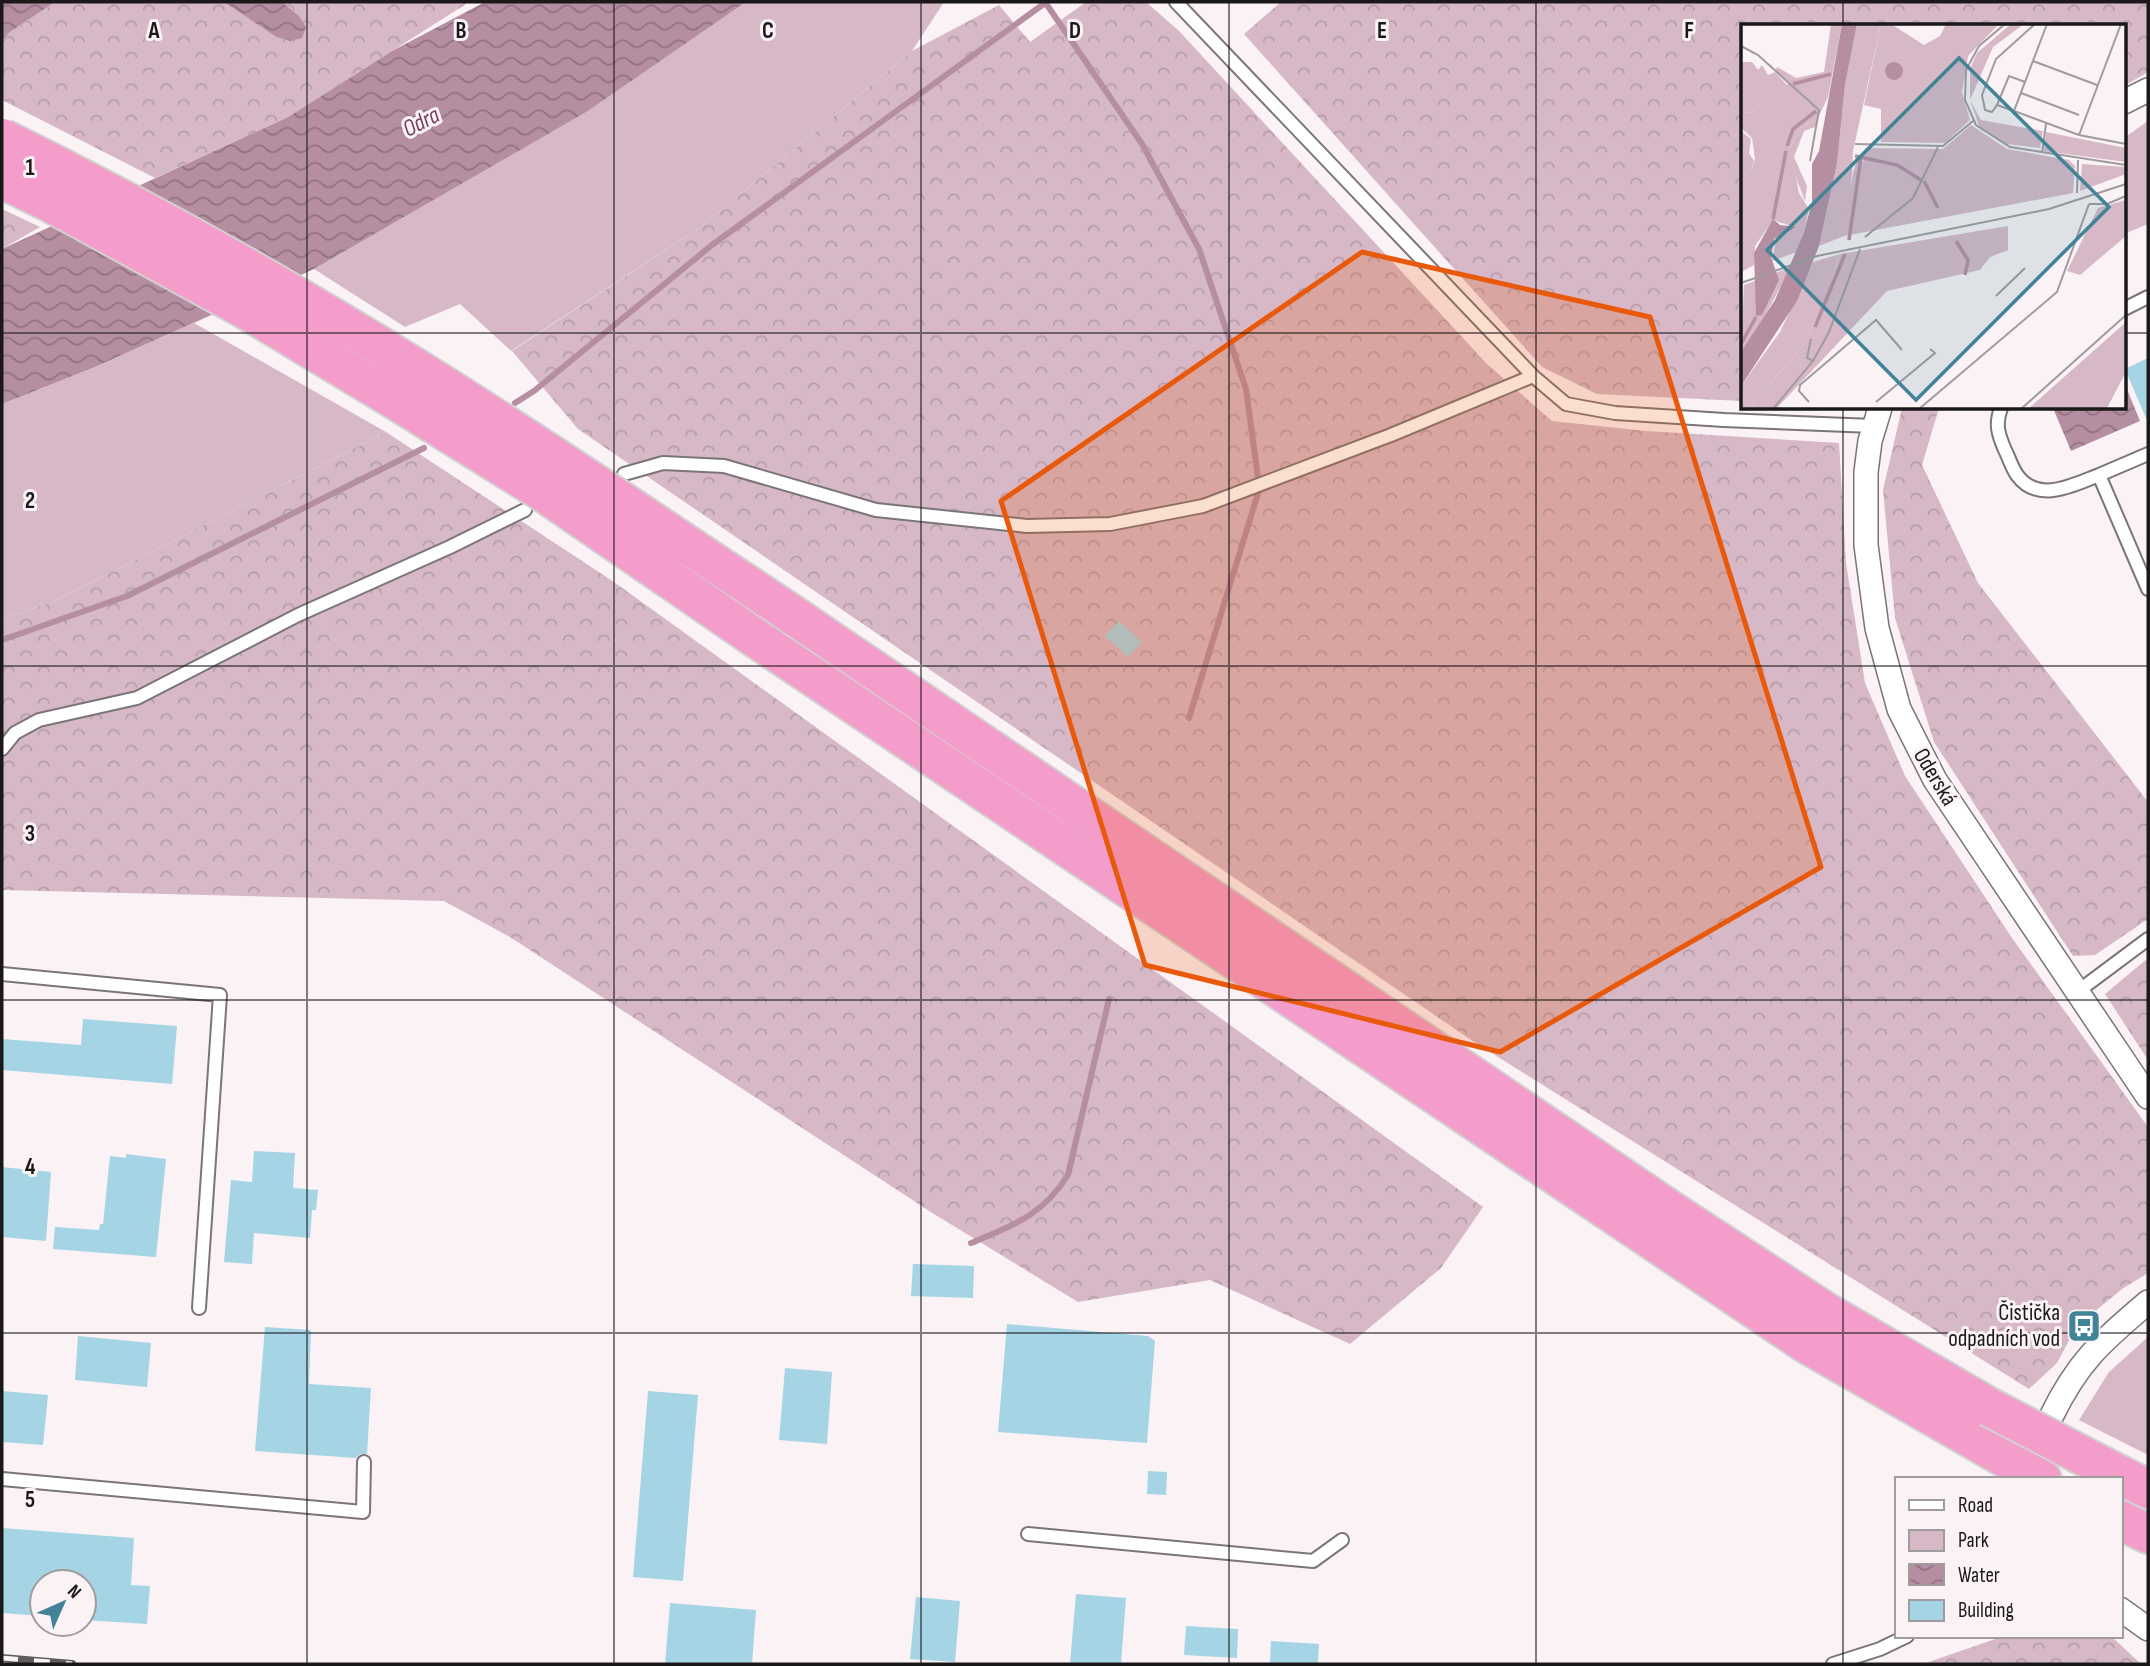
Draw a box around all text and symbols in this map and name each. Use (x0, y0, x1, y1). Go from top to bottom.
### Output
text: A (148, 17, 161, 45)
text: B (456, 17, 467, 45)
text: C (762, 17, 774, 45)
text: D (1069, 17, 1081, 45)
text: E (1377, 17, 1387, 45)
text: F (1684, 17, 1694, 45)
inset map (1741, 24, 2126, 410)
water label: Odra (398, 100, 445, 143)
text: 1 (25, 154, 35, 182)
text: 2 (25, 487, 35, 515)
street label: Oderská (1907, 743, 1963, 811)
text: 3 (25, 820, 35, 848)
text: 4 (25, 1153, 36, 1181)
place label: Čistička odpadních vod (1948, 1299, 2060, 1353)
bus stop icon: Čistička odpadních vod (2065, 1307, 2103, 1345)
legend (1895, 1477, 2122, 1638)
text: 5 (25, 1486, 35, 1514)
text: Road (1958, 1493, 1993, 1518)
text: Park (1958, 1528, 1989, 1553)
text: Water (1958, 1563, 2000, 1588)
north arrow (28, 1568, 98, 1638)
text: N (62, 1580, 86, 1604)
text: Building (1958, 1598, 2014, 1623)

